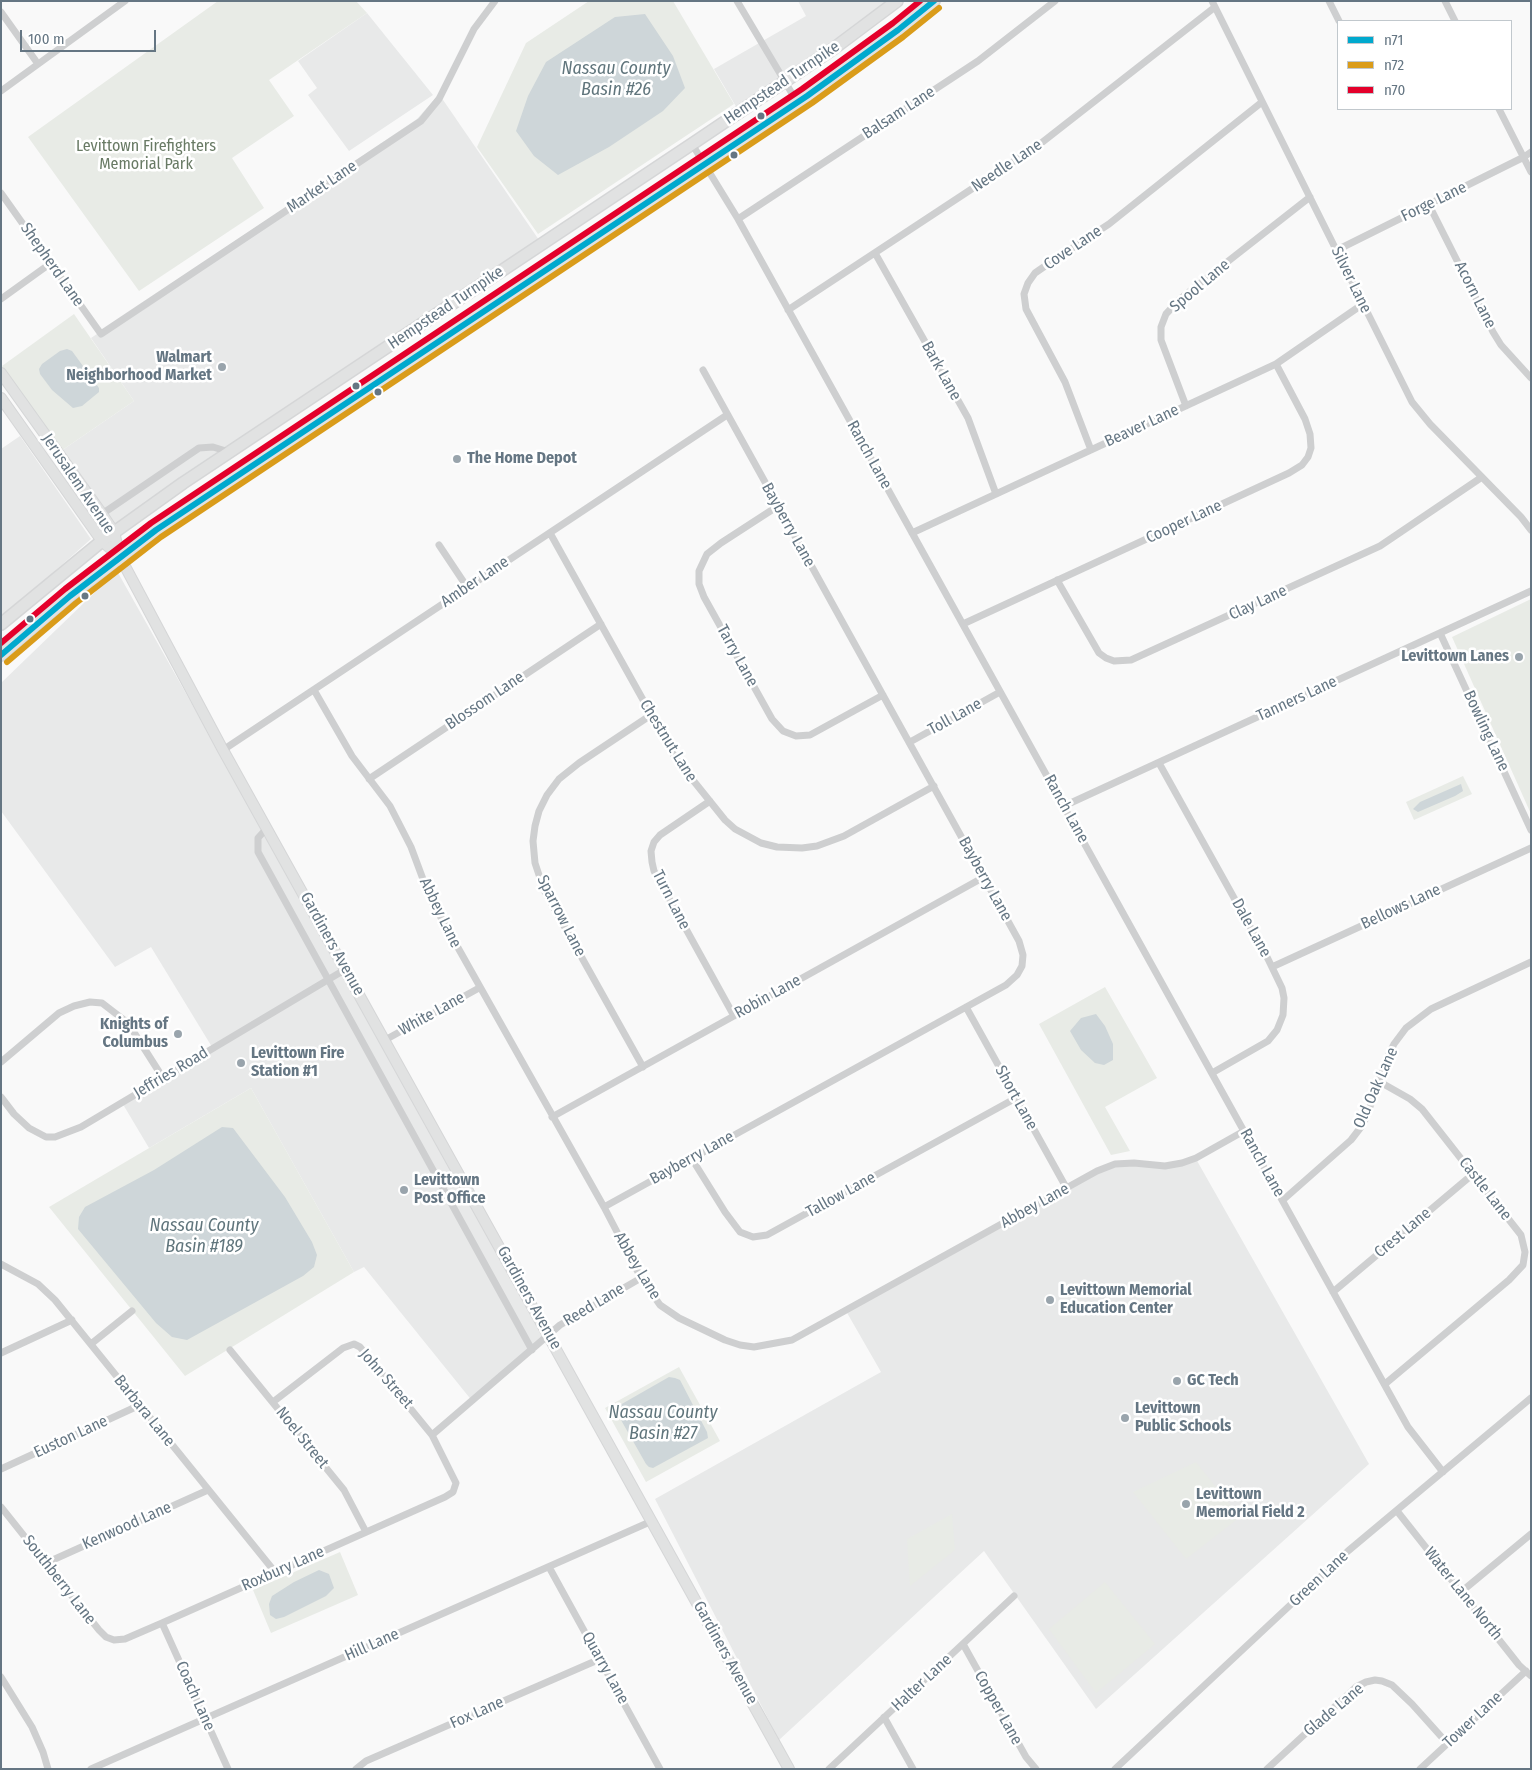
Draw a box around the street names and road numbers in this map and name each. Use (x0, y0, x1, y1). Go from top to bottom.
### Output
street label: Hempstead Turnpike (721, 37, 843, 129)
street label: Balsam Lane (859, 83, 939, 143)
street label: Needle Lane (968, 135, 1046, 197)
street label: Market Lane (283, 157, 361, 217)
street label: Forge Lane (1398, 178, 1470, 226)
street label: Shepherd Lane (16, 219, 88, 311)
street label: Cove Lane (1040, 222, 1106, 274)
street label: Silver Lane (1327, 244, 1375, 316)
street label: Spool Lane (1166, 255, 1234, 317)
street label: Acorn Lane (1450, 258, 1500, 332)
street label: Hempstead Turnpike (385, 262, 507, 354)
street label: Bark Lane (917, 338, 965, 404)
street label: Beaver Lane (1102, 400, 1182, 452)
street label: Ranch Lane (842, 418, 896, 492)
street label: Jerusalem Avenue (37, 430, 119, 538)
street label: Bayberry Lane (757, 480, 819, 570)
street label: Cooper Lane (1143, 496, 1225, 548)
street label: Amber Lane (437, 552, 513, 612)
street label: Clay Lane (1226, 581, 1290, 625)
street label: Tarry Lane (712, 622, 762, 690)
street label: Blossom Lane (442, 668, 528, 734)
street label: Tanners Lane (1254, 672, 1340, 726)
street label: Bowling Lane (1459, 688, 1513, 774)
street label: Toll Lane (925, 694, 985, 740)
street label: Chestnut Lane (635, 696, 701, 786)
street label: Ranch Lane (1039, 772, 1093, 846)
street label: Bayberry Lane (954, 834, 1016, 924)
street label: Turn Lane (648, 867, 694, 933)
street label: Sparrow Lane (532, 872, 590, 960)
street label: Abbey Lane (415, 875, 465, 951)
street label: Bellows Lane (1358, 880, 1444, 934)
street label: Gardiners Avenue (296, 889, 368, 999)
street label: Dale Lane (1227, 895, 1275, 961)
street label: Robin Lane (732, 971, 804, 1023)
street label: White Lane (396, 988, 468, 1040)
street label: Jeffries Road (130, 1043, 212, 1103)
street label: Old Oak Lane (1350, 1045, 1402, 1131)
street label: Short Lane (991, 1063, 1041, 1133)
street label: Ranch Lane (1235, 1126, 1289, 1200)
street label: Bayberry Lane (647, 1127, 737, 1189)
street label: Castle Lane (1454, 1154, 1516, 1224)
street label: Tallow Lane (803, 1168, 879, 1222)
street label: Abbey Lane (997, 1179, 1073, 1233)
street label: Crest Lane (1371, 1204, 1435, 1262)
street label: Abbey Lane (609, 1229, 665, 1303)
street label: Gardiners Avenue (493, 1243, 565, 1353)
street label: Reed Lane (560, 1279, 628, 1331)
street label: John Street (355, 1345, 417, 1413)
street label: Barbara Lane (109, 1371, 179, 1451)
street label: Noel Street (271, 1403, 333, 1473)
street label: Euston Lane (31, 1412, 111, 1462)
street label: Kenwood Lane (80, 1498, 174, 1554)
street label: Southberry Lane (18, 1532, 100, 1628)
street label: Roxbury Lane (239, 1542, 327, 1596)
street label: Water Lane North (1420, 1544, 1506, 1644)
street label: Green Lane (1286, 1547, 1352, 1611)
street label: Gardiners Avenue (689, 1598, 761, 1708)
street label: Hill Lane (342, 1625, 402, 1665)
street label: Quarry Lane (577, 1629, 633, 1707)
street label: Halter Lane (888, 1650, 956, 1716)
street label: Coach Lane (171, 1658, 219, 1734)
street label: Copper Lane (970, 1668, 1026, 1748)
street label: Glade Lane (1300, 1679, 1368, 1741)
street label: Tower Lane (1439, 1688, 1507, 1752)
street label: Fox Lane (447, 1693, 507, 1733)

